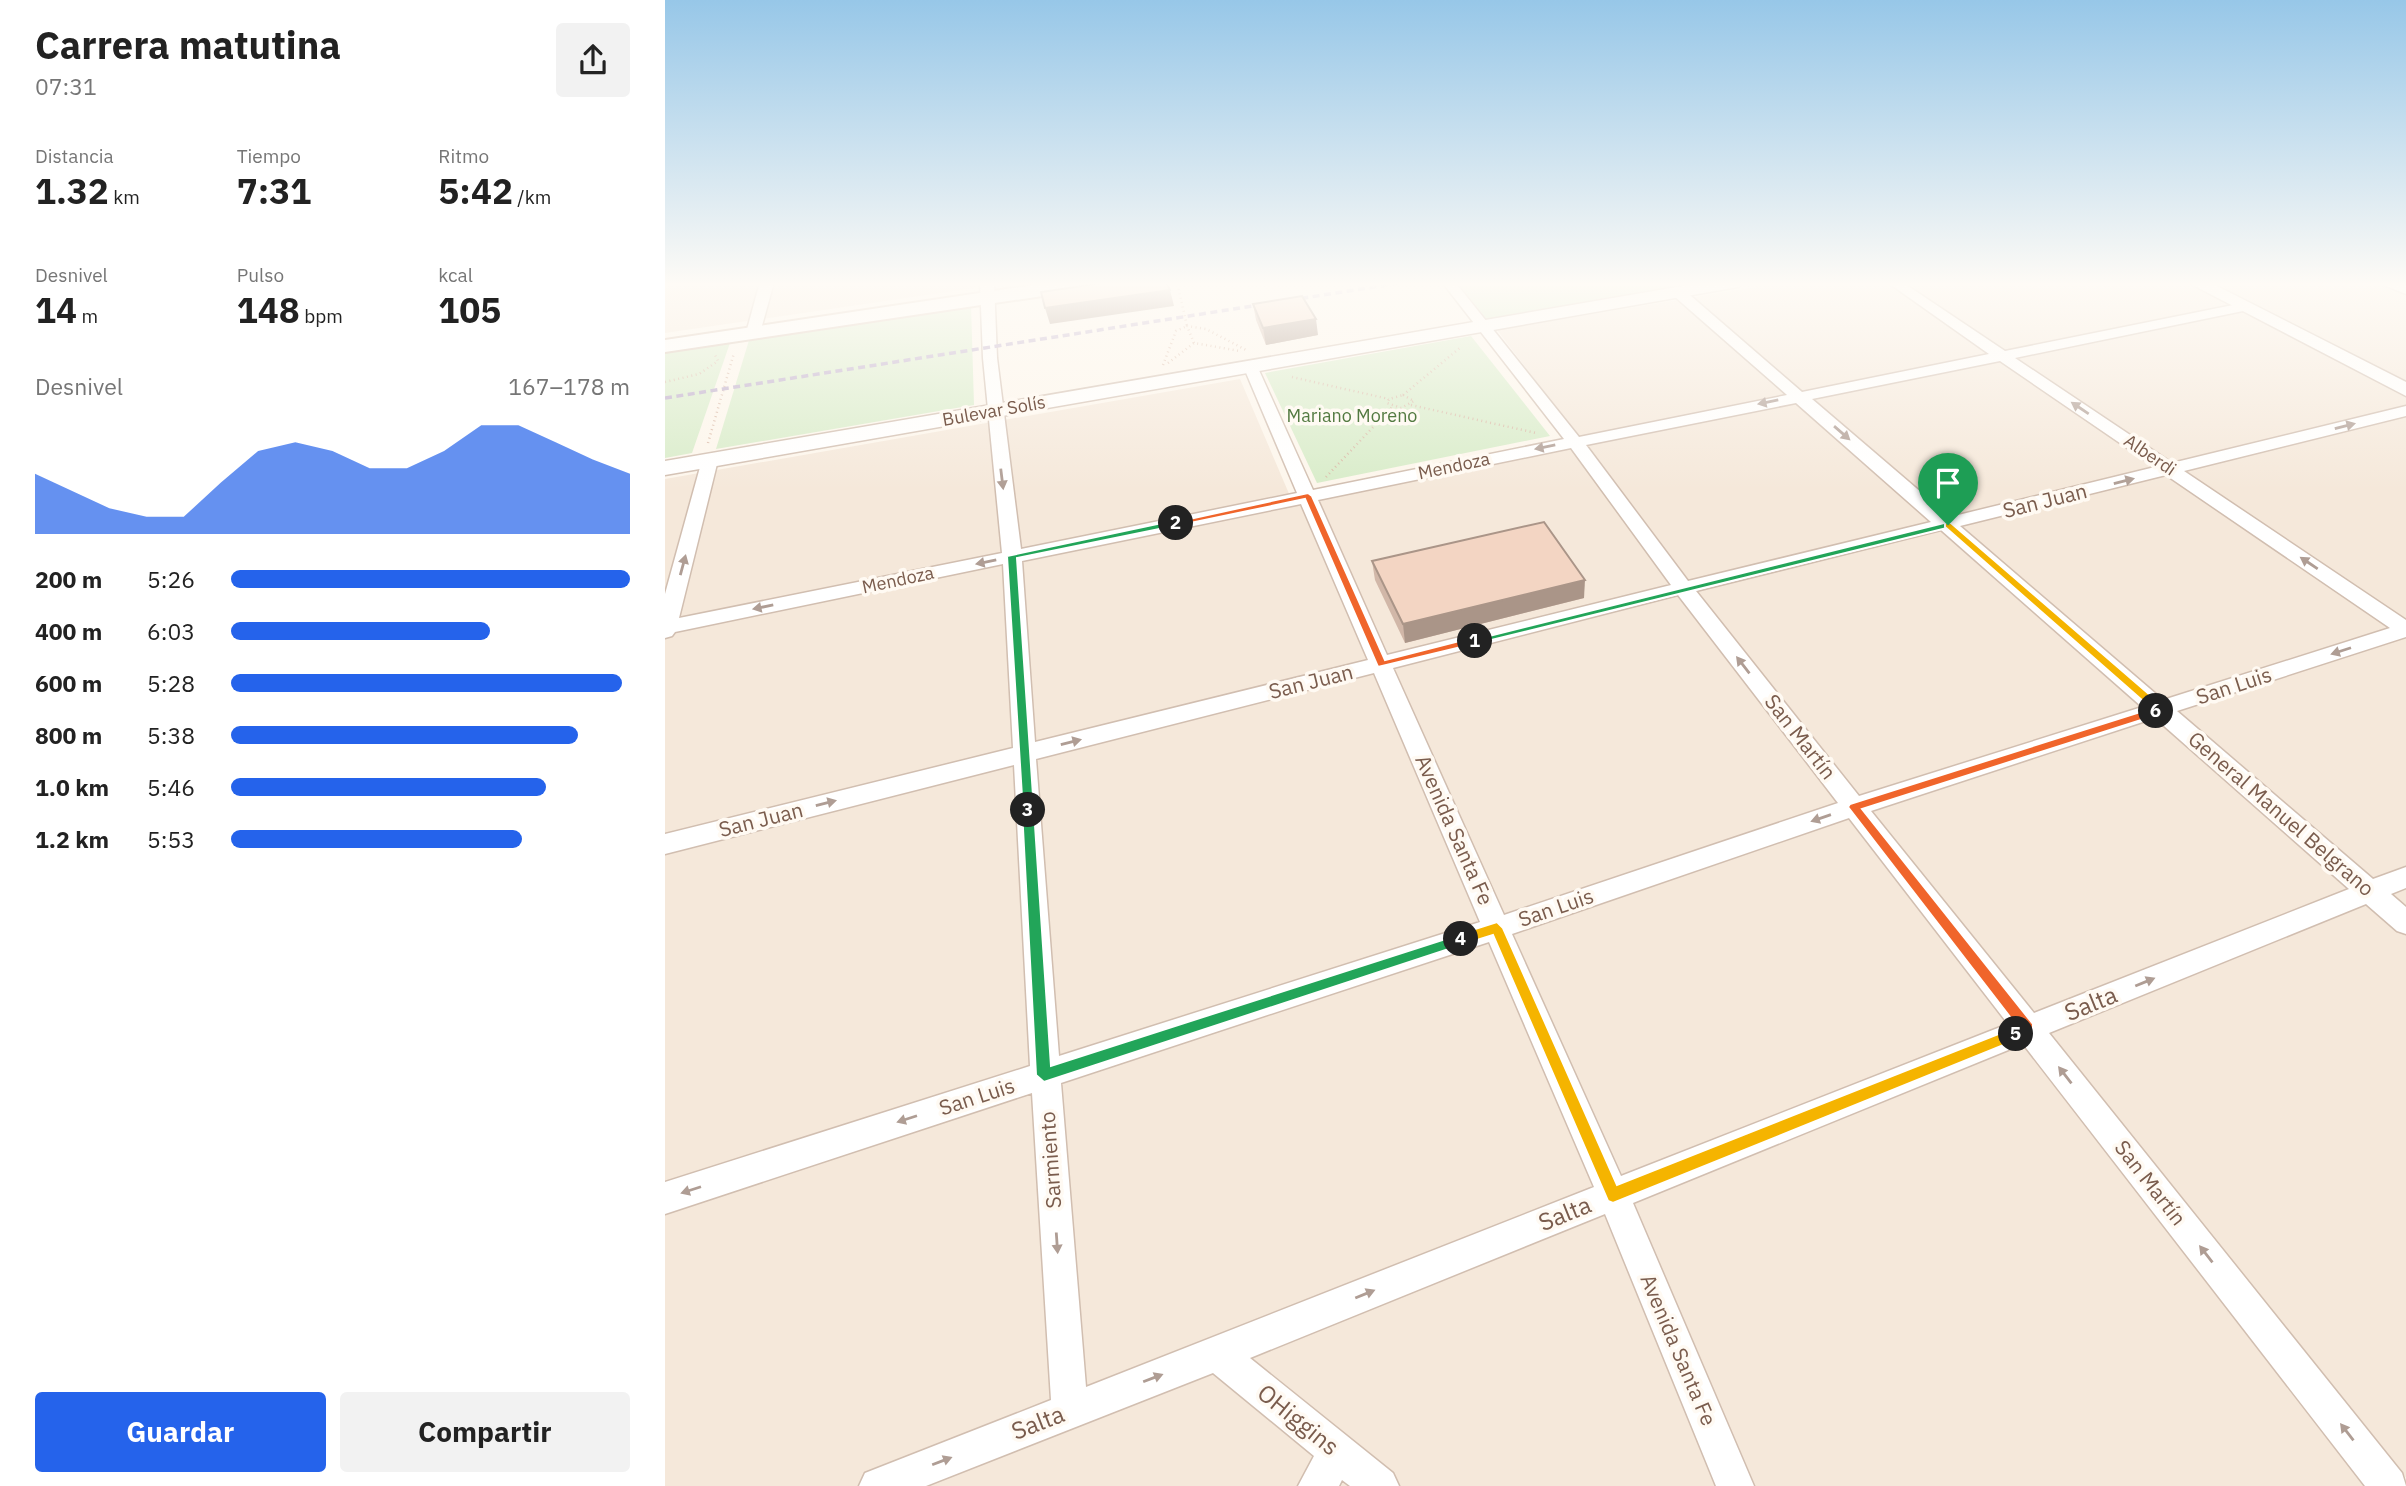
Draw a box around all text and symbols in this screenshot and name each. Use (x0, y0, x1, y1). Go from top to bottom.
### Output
text: Carrera matutina (35, 20, 341, 69)
button: share (556, 23, 630, 97)
text: 07:31 (35, 71, 97, 101)
text: Distancia (35, 144, 114, 168)
text: Tiempo (237, 144, 301, 168)
text: Ritmo (438, 144, 489, 168)
text: 1.32 (35, 168, 109, 214)
text: 7:31 (237, 168, 311, 214)
text: 5:42 (438, 168, 513, 214)
text: km (109, 185, 140, 209)
text: /km (513, 185, 551, 209)
text: Desnivel (35, 263, 108, 287)
text: Pulso (237, 263, 284, 287)
text: kcal (438, 263, 473, 287)
text: 14 (35, 287, 77, 333)
text: 148 (237, 287, 300, 333)
text: 105 (438, 287, 501, 333)
text: m (77, 304, 98, 328)
text: bpm (300, 304, 343, 328)
text: Desnivel (35, 371, 123, 401)
text: 167–178 m (508, 371, 630, 401)
street label: Bulevar Solís (940, 390, 1047, 431)
one-way arrow (1757, 397, 1779, 408)
one-way arrow (2071, 401, 2089, 415)
park label: Mariano Moreno (1287, 404, 1417, 427)
one-way arrow (2334, 420, 2356, 431)
one-way arrow (1834, 425, 1851, 440)
street label: Alberdi (2120, 429, 2181, 480)
one-way arrow (1534, 442, 1556, 453)
street label: Mendoza (1416, 447, 1492, 484)
pin (1918, 453, 1978, 525)
icon: arrive (1929, 464, 1967, 502)
one-way arrow (997, 468, 1008, 490)
one-way arrow (2113, 475, 2135, 486)
street label: San Juan (2000, 476, 2090, 524)
pin: 2 (1159, 505, 1193, 540)
text: 2 (1170, 510, 1181, 534)
one-way arrow (678, 554, 688, 575)
one-way arrow (975, 556, 997, 567)
one-way arrow (2300, 556, 2318, 570)
street label: Mendoza (860, 561, 936, 598)
text: 200 m (35, 564, 102, 594)
text: 5:26 (147, 564, 195, 594)
one-way arrow (752, 602, 774, 613)
text: 400 m (35, 616, 102, 646)
text: 6:03 (147, 616, 195, 646)
pin: 1 (1457, 624, 1493, 658)
text: 1 (1469, 628, 1480, 652)
one-way arrow (2330, 646, 2351, 657)
one-way arrow (1737, 656, 1751, 674)
street label: San Juan (1266, 657, 1356, 705)
street label: San Luis (2192, 660, 2275, 710)
text: 600 m (35, 668, 102, 698)
text: 5:28 (147, 668, 195, 698)
street label: San Martín (1759, 688, 1843, 785)
pin: 6 (2139, 694, 2173, 728)
text: 6 (2150, 698, 2161, 722)
text: 800 m (35, 720, 102, 750)
text: 5:38 (147, 720, 195, 750)
street label: General Manuel Belgrano (2183, 725, 2381, 902)
one-way arrow (1060, 736, 1082, 747)
street label: Avenida Santa Fe (1409, 750, 1501, 909)
text: 1.0 km (35, 772, 109, 802)
text: 5:46 (147, 772, 195, 802)
pin: 3 (1011, 792, 1045, 828)
street label: San Juan (716, 795, 806, 843)
one-way arrow (815, 797, 837, 808)
text: 3 (1022, 797, 1033, 821)
one-way arrow (1811, 813, 1832, 824)
text: 1.2 km (35, 824, 109, 854)
text: 5:53 (147, 824, 195, 854)
street label: San Luis (1514, 881, 1597, 933)
pin: 4 (1443, 922, 1479, 956)
text: 4 (1455, 926, 1466, 950)
one-way arrow (2134, 977, 2155, 988)
street label: Salta (2059, 978, 2122, 1028)
pin: 5 (1999, 1016, 2033, 1052)
text: 5 (2010, 1021, 2021, 1045)
one-way arrow (2058, 1067, 2073, 1084)
street label: San Luis (935, 1071, 1018, 1121)
street label: Sarmiento (1033, 1111, 1067, 1210)
one-way arrow (896, 1115, 917, 1125)
street label: San Martín (2109, 1134, 2193, 1231)
one-way arrow (680, 1185, 701, 1196)
street label: Salta (1533, 1188, 1596, 1238)
one-way arrow (1052, 1232, 1063, 1254)
one-way arrow (2199, 1245, 2214, 1263)
street label: Avenida Santa Fe (1634, 1270, 1723, 1430)
one-way arrow (1355, 1289, 1376, 1300)
one-way arrow (1143, 1373, 1164, 1384)
street label: OHiggins (1251, 1376, 1346, 1462)
button: Guardar (35, 1392, 326, 1472)
button: Compartir (340, 1392, 630, 1472)
street label: Salta (1007, 1397, 1069, 1447)
one-way arrow (2340, 1424, 2355, 1441)
one-way arrow (931, 1455, 952, 1466)

